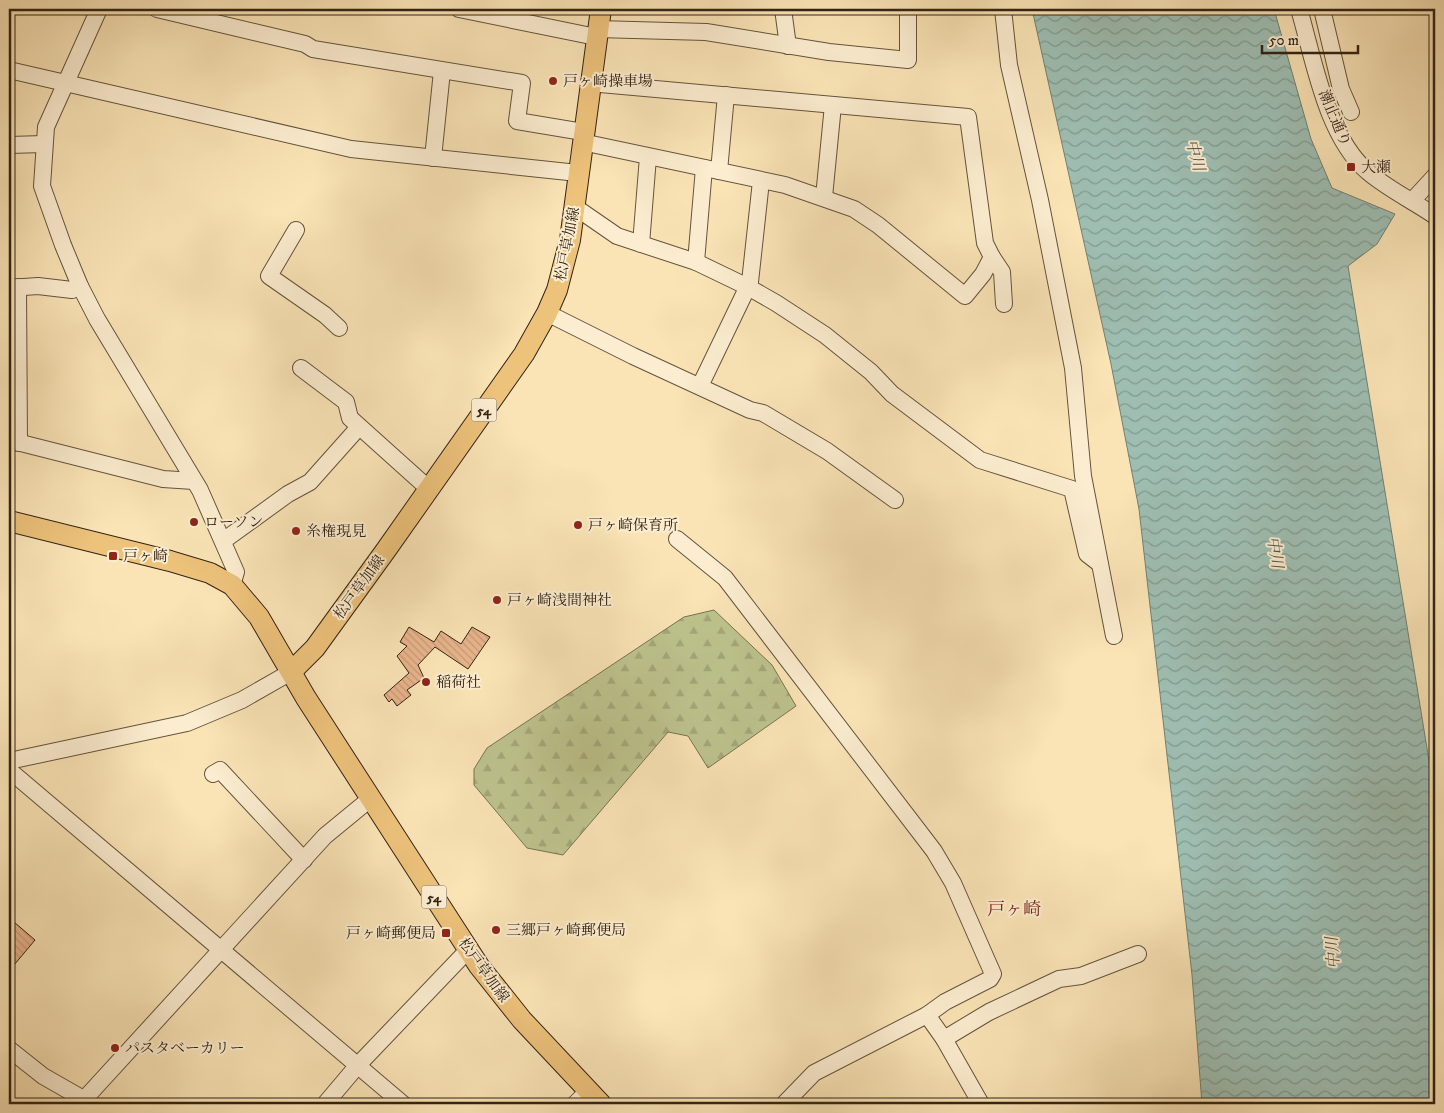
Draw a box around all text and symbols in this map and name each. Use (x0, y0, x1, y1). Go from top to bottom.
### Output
scale bar (1262, 22, 1358, 54)
text: 50 m (1269, 31, 1299, 50)
place label: 戸ヶ崎操車場 (563, 72, 653, 91)
marker: 戸ヶ崎操車場 (547, 75, 559, 87)
street label: 潮止通り (1314, 87, 1355, 150)
water label: 中川 (1181, 137, 1209, 175)
place label: 大瀬 (1361, 158, 1391, 177)
marker: 大瀬 (1345, 161, 1357, 173)
street label: 松戸草加線 (551, 205, 584, 283)
road number: 54 (472, 398, 496, 422)
place label: ローソン (204, 513, 263, 532)
marker: ローソン (188, 516, 200, 528)
place label: 戸ヶ崎保育所 (588, 516, 678, 535)
marker: 戸ヶ崎保育所 (572, 519, 584, 531)
place label: 糸権現見 (306, 522, 366, 541)
marker: 糸権現見 (290, 525, 302, 537)
water label: 中川 (1263, 535, 1288, 571)
place label: 戸ヶ崎 (123, 547, 168, 566)
marker: 戸ヶ崎 (107, 550, 119, 562)
street label: 松戸草加線 (330, 551, 389, 623)
place label: 戸ヶ崎浅間神社 (507, 591, 612, 610)
marker: 戸ヶ崎浅間神社 (491, 594, 503, 606)
place label: 稲荷社 (436, 673, 481, 692)
marker: 稲荷社 (420, 676, 432, 688)
road number: 54 (422, 886, 446, 909)
district label: 戸ヶ崎 (987, 899, 1041, 921)
place label: 三郷戸ヶ崎郵便局 (506, 921, 626, 940)
place label: 戸ヶ崎郵便局 (346, 924, 436, 943)
marker: 三郷戸ヶ崎郵便局 (490, 924, 502, 936)
marker: 戸ヶ崎郵便局 (440, 927, 452, 939)
street label: 松戸草加線 (454, 934, 513, 1006)
water label: 中川 (1321, 934, 1344, 970)
place label: パスタベーカリー (125, 1039, 245, 1058)
marker: パスタベーカリー (109, 1042, 121, 1054)

